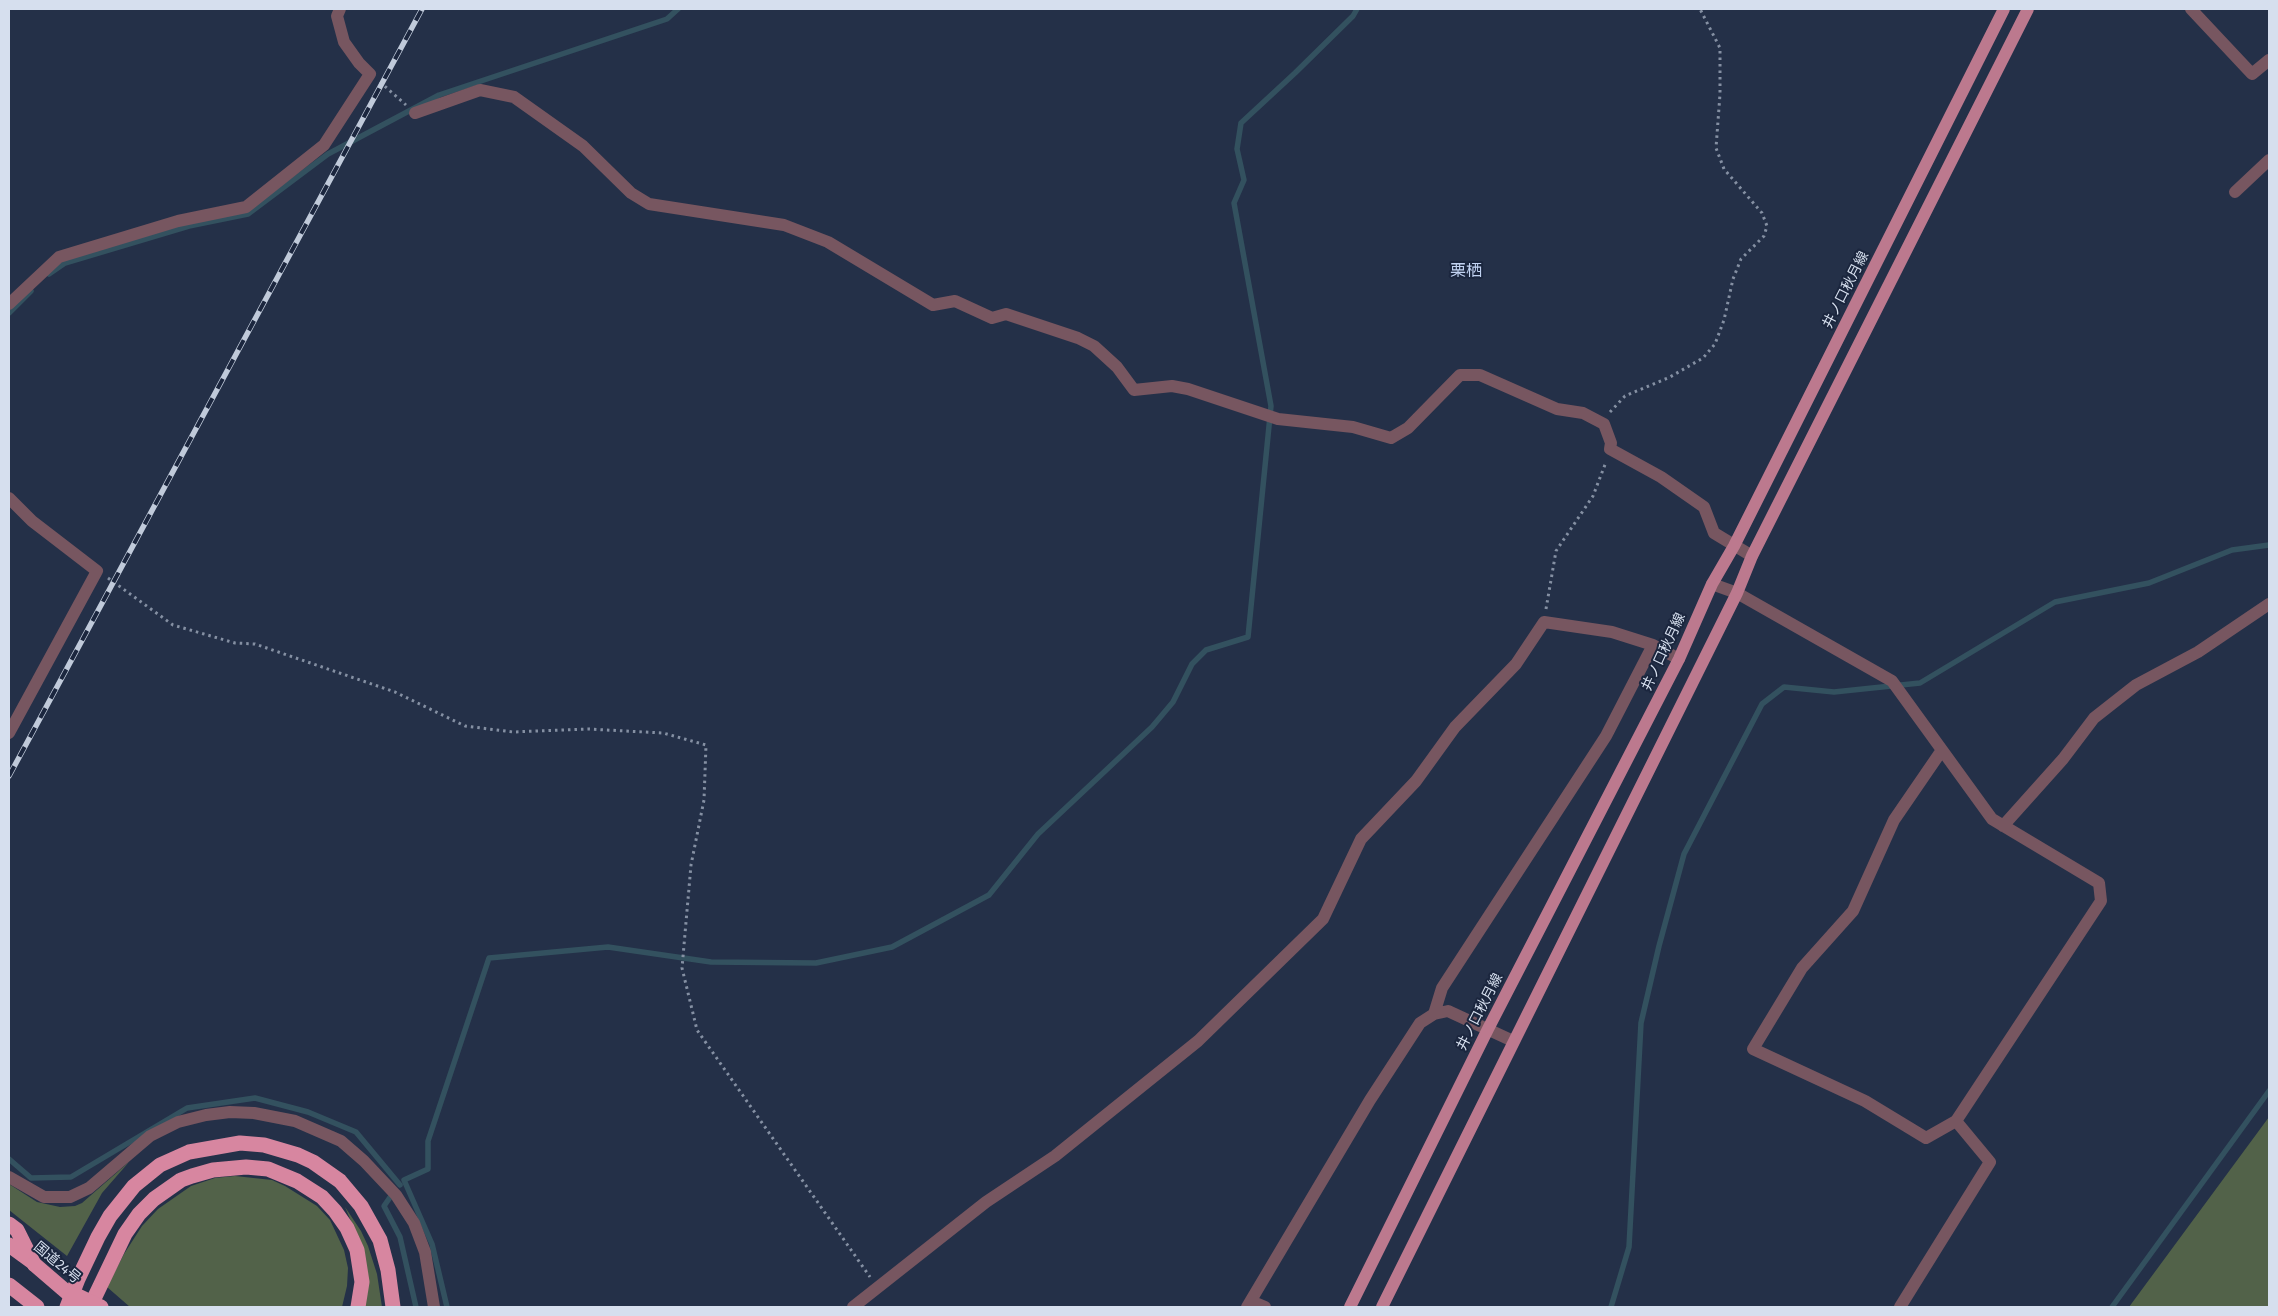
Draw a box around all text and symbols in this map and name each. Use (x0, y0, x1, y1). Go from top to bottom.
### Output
street label: 井ノ口秋月線 (1819, 249, 1873, 331)
district label: 栗栖 (1450, 262, 1482, 282)
street label: 井ノ口秋月線 (1639, 610, 1689, 694)
street label: 井ノ口秋月線 (1453, 971, 1507, 1053)
street label: 国道24号 (30, 1239, 84, 1287)

